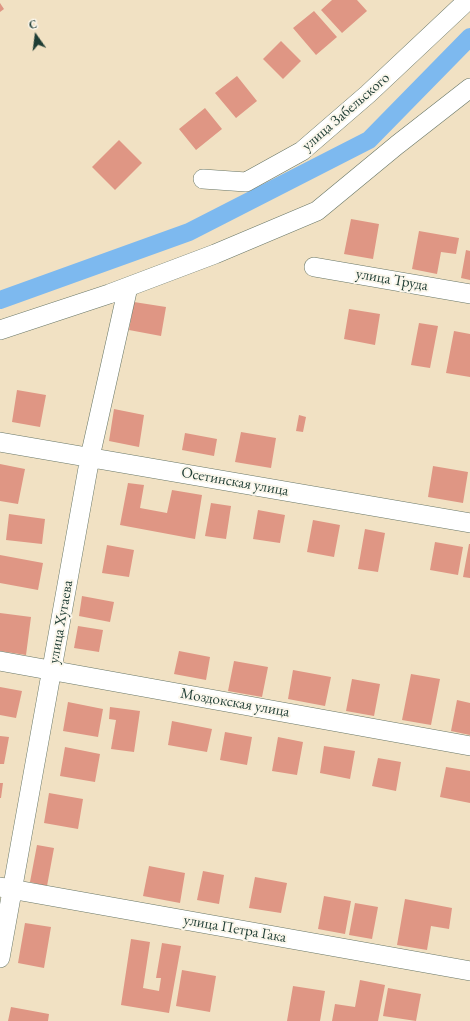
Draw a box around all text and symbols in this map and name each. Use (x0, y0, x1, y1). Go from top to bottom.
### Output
north arrow (16, 16, 56, 56)
text: С (28, 17, 39, 32)
street label: улица Забельского (298, 69, 394, 155)
street label: улица Труда (354, 265, 430, 295)
street label: Осетинская улица (180, 464, 290, 500)
street label: улица Хугаева (45, 579, 77, 665)
street label: Моздокская улица (179, 685, 291, 721)
street label: улица Петра Гака (182, 911, 288, 947)

